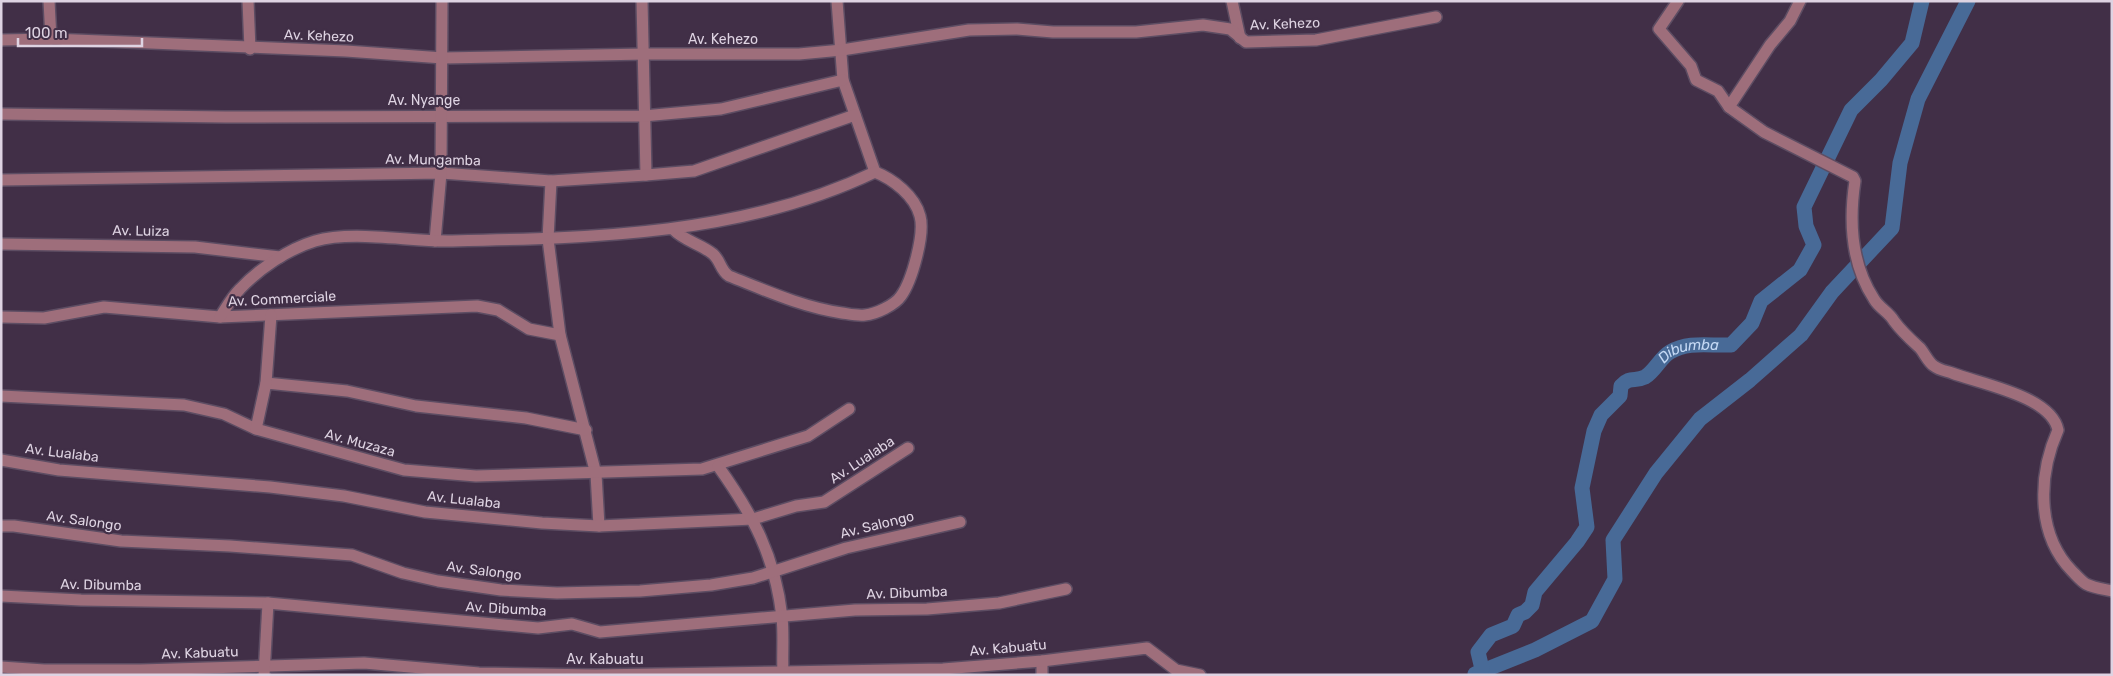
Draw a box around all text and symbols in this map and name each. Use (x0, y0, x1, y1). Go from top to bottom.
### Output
street label: Av. Kehezo (1250, 14, 1320, 34)
scale bar (18, 15, 141, 47)
text: 100 m (25, 24, 67, 42)
street label: Av. Kehezo (284, 26, 354, 46)
street label: Av. Kehezo (688, 31, 758, 48)
street label: Av. Nyange (388, 92, 460, 109)
street label: Av. Mungamba (385, 151, 481, 169)
street label: Av. Luiza (112, 222, 170, 240)
street label: Av. Commerciale (227, 288, 337, 310)
water label: Dibumba (1654, 336, 1719, 367)
street label: Av. Muzaza (323, 425, 397, 461)
street label: Av. Lualaba (826, 433, 898, 487)
street label: Av. Lualaba (24, 440, 100, 466)
street label: Av. Lualaba (426, 488, 502, 512)
street label: Av. Salongo (45, 507, 123, 535)
street label: Av. Salongo (838, 508, 916, 542)
street label: Av. Salongo (445, 558, 523, 584)
street label: Av. Dibumba (60, 576, 142, 594)
street label: Av. Dibumba (866, 583, 948, 603)
street label: Av. Dibumba (465, 598, 547, 620)
street label: Av. Kabuatu (969, 636, 1047, 660)
street label: Av. Kabuatu (161, 643, 239, 663)
street label: Av. Kabuatu (566, 651, 644, 668)

